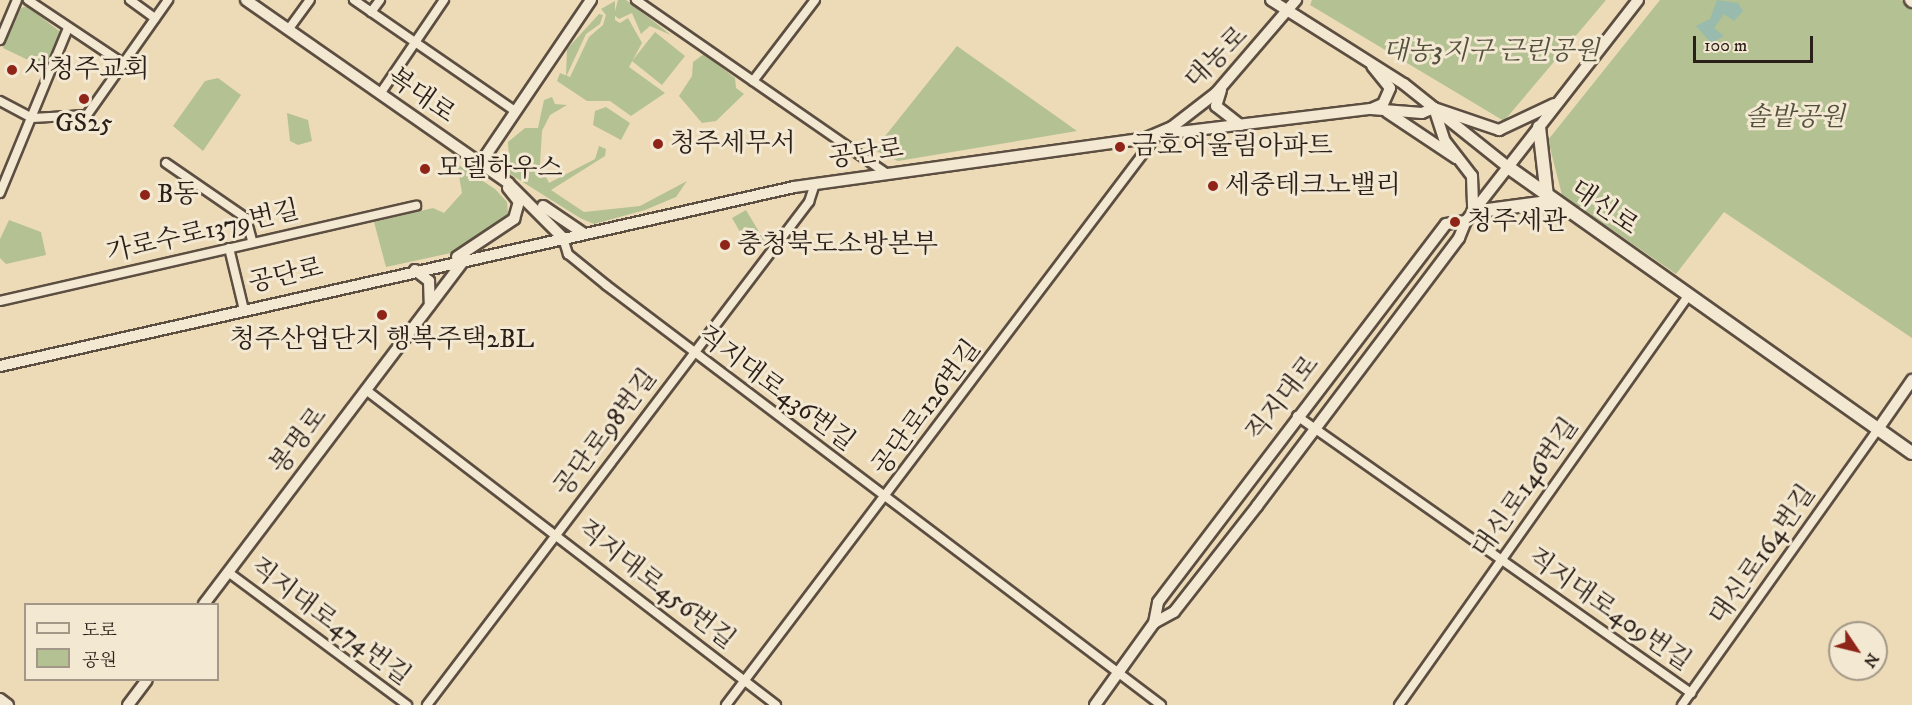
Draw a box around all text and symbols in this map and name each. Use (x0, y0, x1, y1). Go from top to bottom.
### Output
street label: 대농로 (1179, 20, 1255, 96)
scale bar (1696, 24, 1816, 62)
text: 100 m (1704, 35, 1747, 57)
park label: 대농3지구 근린공원 (1383, 36, 1599, 68)
place label: 서청주교회 (24, 54, 150, 86)
street label: 복대로 (381, 62, 461, 130)
marker: 서청주교회 (5, 63, 19, 77)
marker: GS25 (77, 92, 91, 106)
park label: 솔밭공원 (1745, 102, 1845, 134)
place label: GS25 (55, 108, 113, 140)
place label: 청주세무서 (670, 128, 796, 160)
place label: 금호어울림아파트 (1132, 131, 1333, 163)
street label: 공단로 (827, 133, 905, 175)
marker: 청주세무서 (651, 137, 665, 151)
marker: 금호어울림아파트 (1113, 140, 1127, 154)
place label: 모델하우스 (437, 153, 563, 185)
marker: 모델하우스 (418, 162, 432, 176)
place label: 세중테크노밸리 (1225, 170, 1401, 202)
street label: 대신로 (1564, 174, 1644, 242)
place label: B동 (157, 179, 199, 211)
marker: 세중테크노밸리 (1206, 179, 1220, 193)
marker: B동 (138, 188, 152, 202)
street label: 가로수로1379번길 (104, 195, 302, 269)
place label: 청주세관 (1467, 206, 1567, 238)
marker: 청주세관 (1448, 215, 1462, 229)
place label: 충청북도소방본부 (737, 229, 938, 261)
marker: 충청북도소방본부 (718, 238, 732, 252)
street label: 공단로 (246, 252, 326, 300)
marker: 청주산업단지 행복주택2BL (375, 308, 389, 322)
street label: 직지대로436번길 (691, 320, 861, 458)
place label: 청주산업단지 행복주택2BL (230, 324, 534, 356)
street label: 공단로126번길 (866, 334, 988, 482)
street label: 직지대로 (1240, 350, 1326, 448)
street label: 공단로98번길 (548, 363, 664, 503)
street label: 봉명로 (264, 402, 334, 480)
street label: 대신로146번길 (1466, 412, 1586, 564)
street label: 대신로164번길 (1703, 479, 1823, 631)
street label: 직지대로456번길 (571, 514, 741, 656)
street label: 직지대로409번길 (1521, 542, 1697, 678)
street label: 직지대로474번길 (244, 551, 416, 693)
legend (24, 603, 219, 681)
text: 도로 (82, 620, 117, 642)
north arrow (1828, 621, 1888, 681)
text: N (1859, 649, 1883, 671)
text: 공원 (82, 650, 117, 672)

